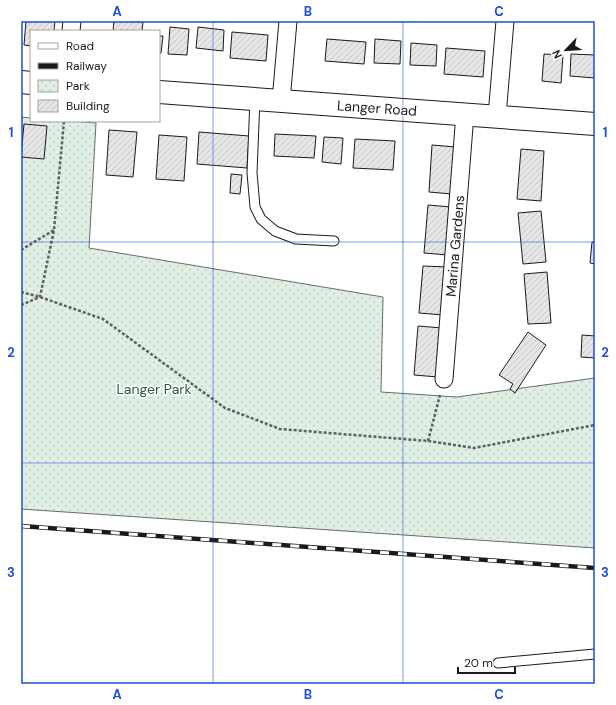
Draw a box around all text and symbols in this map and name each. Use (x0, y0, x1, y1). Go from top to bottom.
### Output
text: A (112, 3, 122, 20)
text: B (304, 3, 312, 20)
text: C (494, 3, 504, 20)
legend (30, 30, 160, 122)
north arrow (546, 30, 586, 70)
text: Road (66, 38, 94, 54)
text: N (549, 48, 565, 61)
text: Railway (66, 58, 107, 74)
text: Park (66, 78, 90, 94)
street label: Langer Road (336, 96, 418, 120)
text: Building (66, 98, 110, 114)
text: 1 (9, 124, 13, 141)
text: 1 (603, 124, 607, 141)
street label: Marina Gardens (442, 194, 468, 298)
text: 2 (7, 344, 15, 361)
text: 2 (601, 344, 609, 361)
park label: Langer Park (116, 380, 192, 398)
text: 3 (7, 564, 15, 581)
text: 3 (601, 564, 609, 581)
scale bar (458, 649, 515, 675)
text: 20 m (464, 655, 493, 671)
text: A (112, 686, 122, 703)
text: B (304, 686, 312, 703)
text: C (494, 686, 504, 703)

